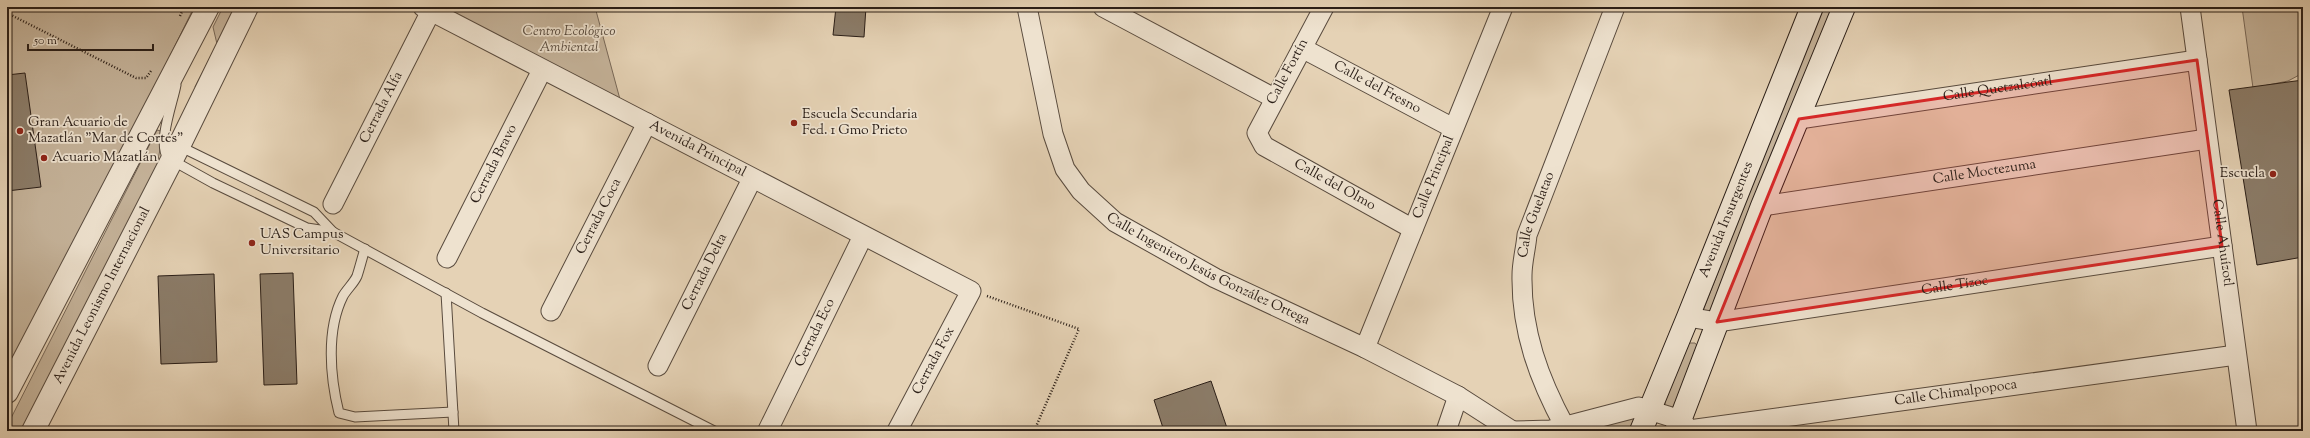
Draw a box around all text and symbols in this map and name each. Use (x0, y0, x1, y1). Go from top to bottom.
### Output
park label: Centro Ecológico Ambiental (523, 22, 615, 58)
scale bar (28, 26, 153, 52)
text: 50 m (33, 32, 57, 50)
street label: Calle Fortín (1262, 35, 1314, 109)
street label: Calle del Fresno (1330, 56, 1425, 119)
street label: Cerrada Alfa (355, 68, 409, 147)
street label: Calle Quetzalcóatl (1942, 72, 2054, 108)
place label: Escuela Secundaria Fed. 1 Gmo Prieto (802, 105, 918, 141)
place label: Gran Acuario de Mazatlán "Mar de Cortés" (28, 113, 183, 149)
street label: Avenida Principal (645, 116, 750, 183)
marker: Escuela Secundaria Fed. 1 Gmo Prieto (789, 118, 799, 128)
street label: Cerrada Bravo (466, 121, 523, 207)
marker: Gran Acuario de Mazatlán "Mar de Cortés" (15, 126, 25, 136)
street label: Calle Principal (1408, 133, 1460, 222)
place label: Acuario Mazatlán (52, 148, 157, 168)
marker: Acuario Mazatlán (39, 153, 49, 163)
street label: Calle del Olmo (1290, 154, 1379, 216)
street label: Calle Moctezuma (1932, 155, 2038, 190)
street label: Avenida Insurgentes (1695, 159, 1759, 281)
place label: Escuela (2220, 164, 2266, 184)
street label: Calle Guelatao (1514, 169, 1560, 259)
marker: Escuela (2268, 169, 2278, 179)
street label: Cerrada Coca (571, 175, 627, 258)
street label: Calle Ahuízotl (2206, 198, 2237, 288)
street label: Avenida Leonismo Internacional (49, 204, 156, 388)
street label: Calle Ingeniero Jesús González Ortega (1101, 208, 1313, 331)
place label: UAS Campus Universitario (260, 225, 343, 261)
street label: Cerrada Delta (677, 230, 733, 314)
marker: UAS Campus Universitario (247, 238, 257, 248)
street label: Calle Tízoc (1920, 271, 1990, 301)
street label: Cerrada Eco (790, 295, 841, 371)
street label: Cerrada Fox (908, 323, 960, 398)
street label: Calle Chimalpopoca (1893, 375, 2019, 412)

